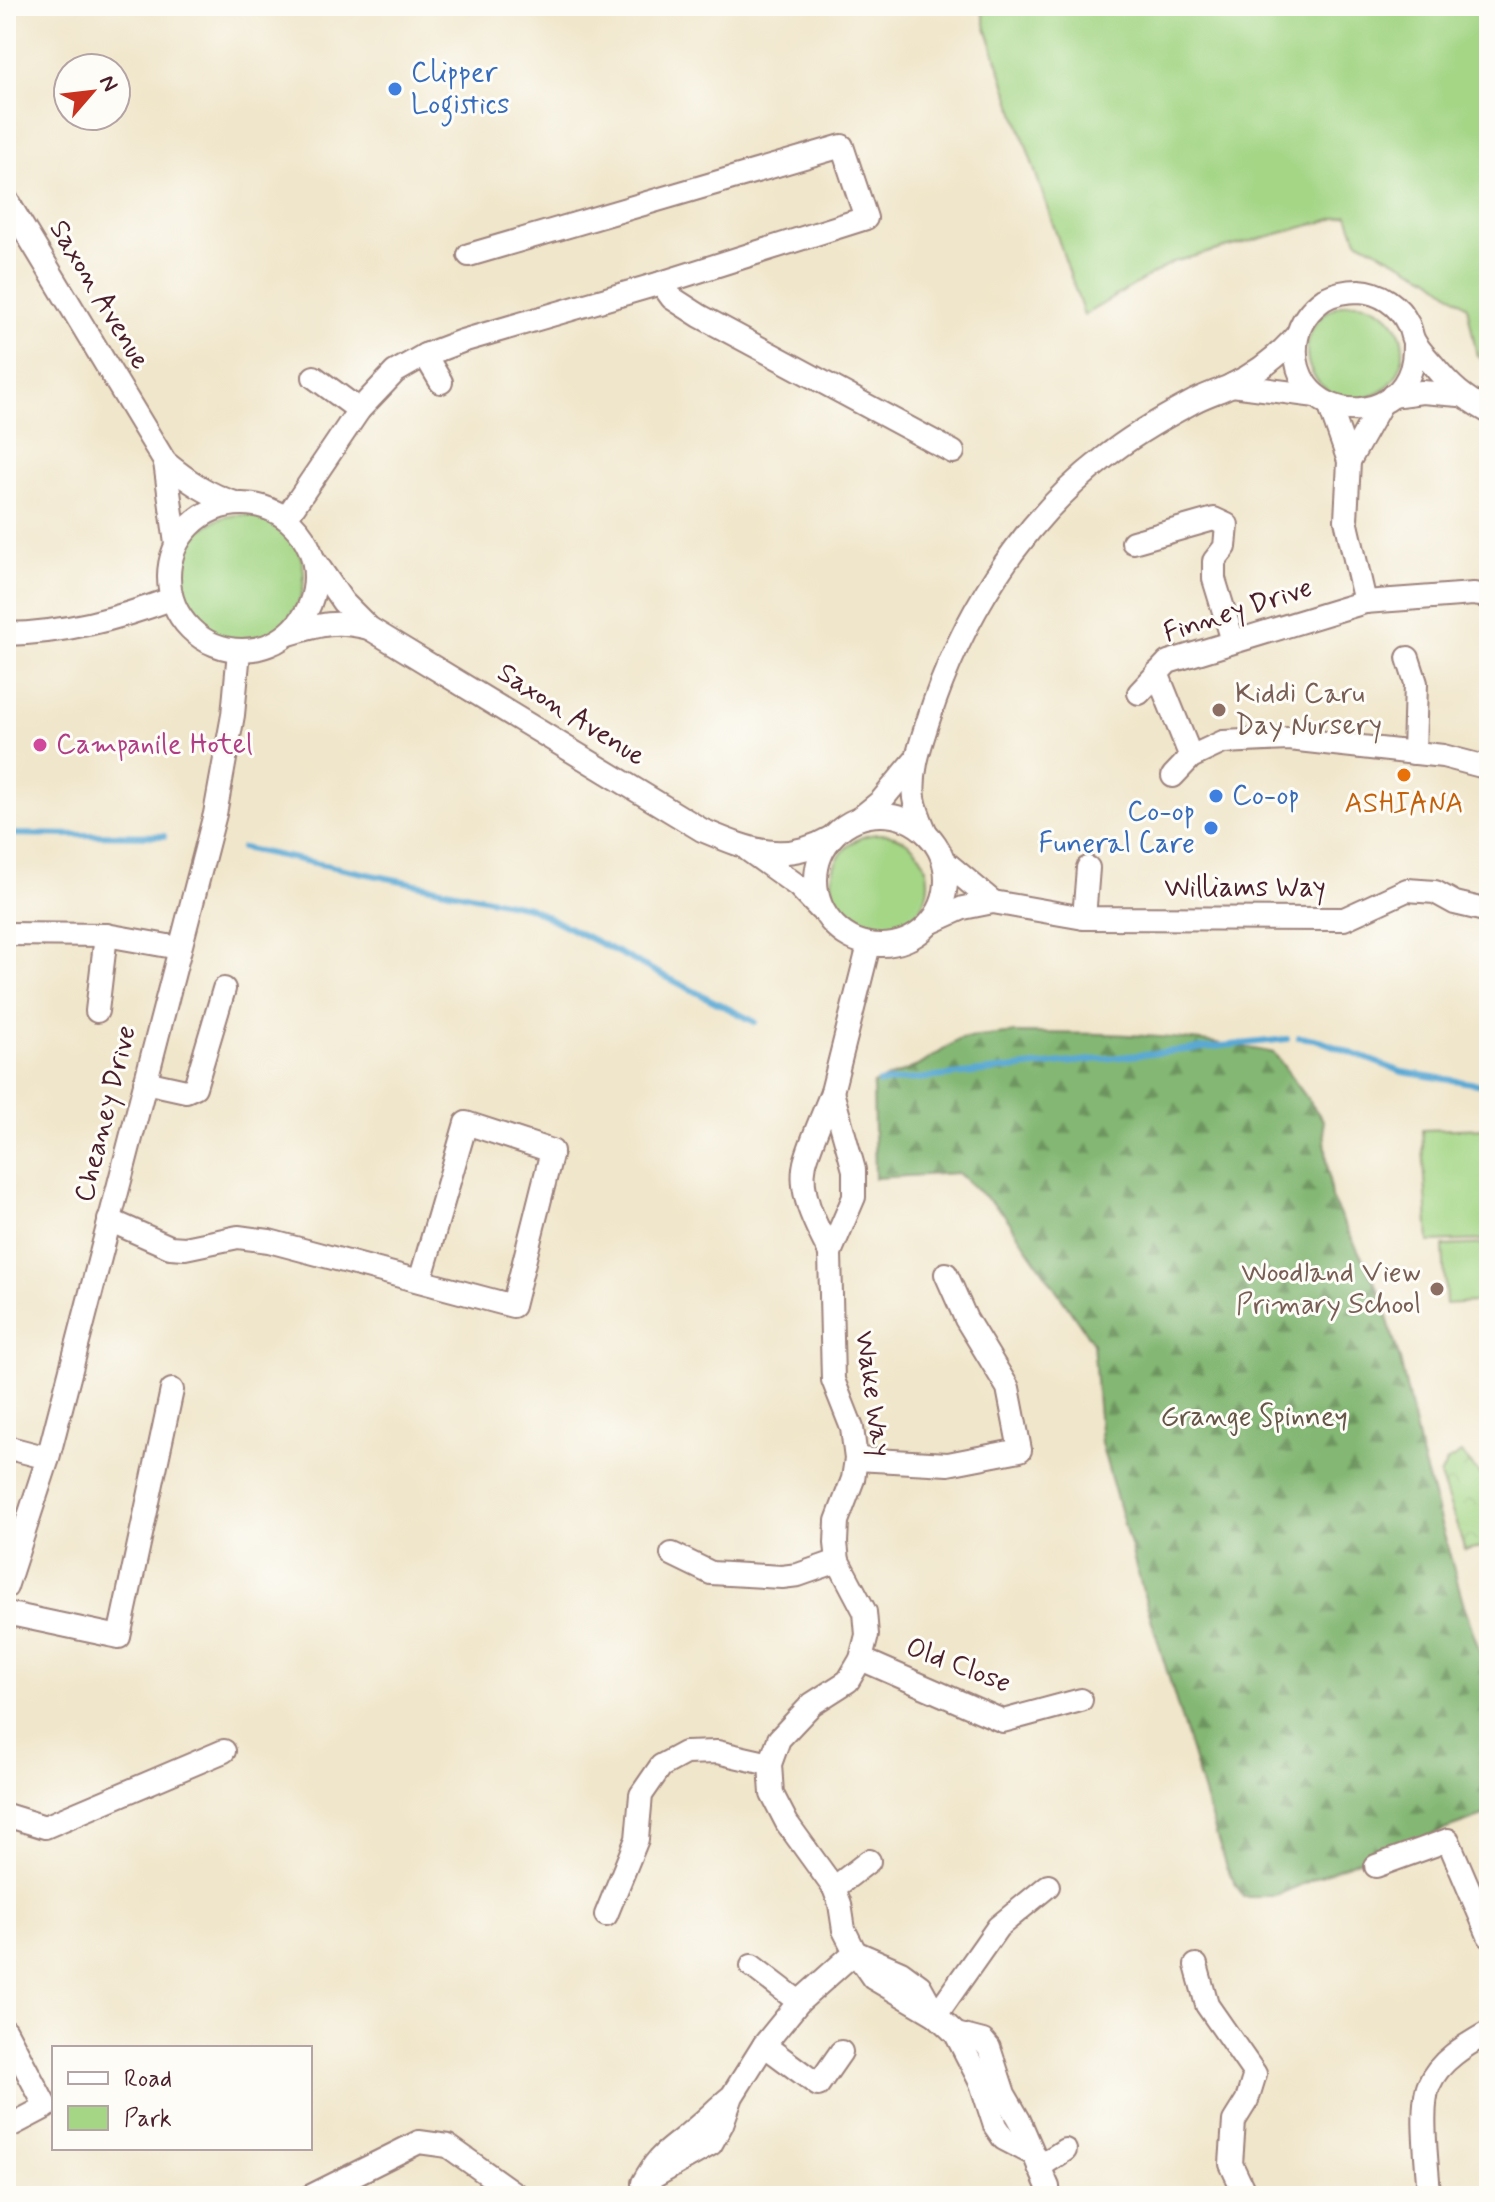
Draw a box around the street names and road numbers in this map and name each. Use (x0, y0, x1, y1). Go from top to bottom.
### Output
street label: Saxon Avenue (40, 213, 158, 377)
street label: Finney Drive (1159, 570, 1317, 652)
street label: Saxon Avenue (490, 655, 652, 775)
street label: Williams Way (1164, 870, 1326, 907)
street label: Cheaney Drive (66, 1022, 146, 1206)
street label: Wake Way (845, 1329, 899, 1459)
street label: Old Close (900, 1629, 1016, 1703)

